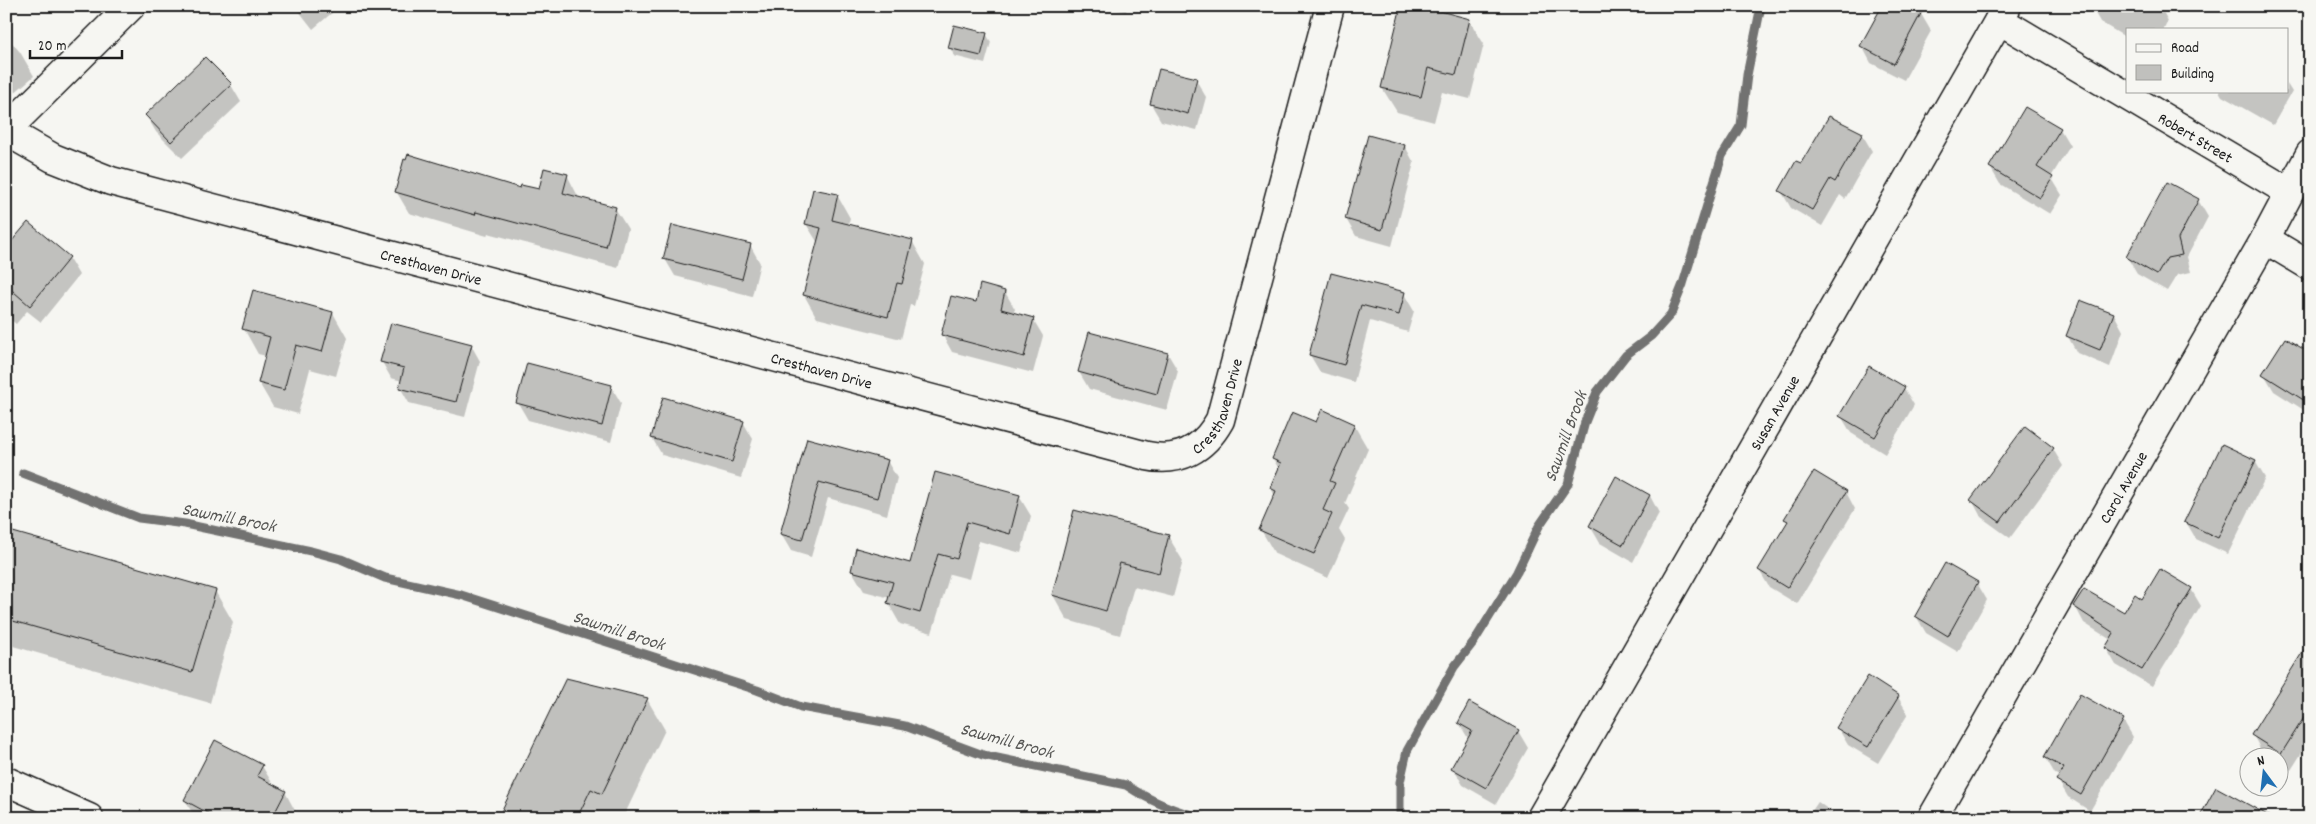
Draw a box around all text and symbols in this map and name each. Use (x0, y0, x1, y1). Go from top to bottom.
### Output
scale bar (30, 28, 122, 60)
legend (2126, 28, 2288, 92)
text: 20 m (38, 36, 66, 58)
text: Road (2171, 38, 2199, 60)
text: Building (2171, 64, 2214, 86)
street label: Robert Street (2153, 108, 2236, 170)
street label: Cresthaven Drive (377, 244, 484, 293)
street label: Cresthaven Drive (768, 348, 874, 397)
street label: Cresthaven Drive (1188, 356, 1250, 461)
street label: Susan Avenue (1745, 372, 1807, 455)
water label: Sawmill Brook (1539, 386, 1596, 486)
street label: Carol Avenue (2095, 448, 2154, 528)
water label: Sawmill Brook (180, 498, 279, 541)
water label: Sawmill Brook (569, 606, 669, 659)
water label: Sawmill Brook (957, 718, 1057, 767)
north arrow (2238, 746, 2288, 796)
text: N (2255, 751, 2267, 772)

